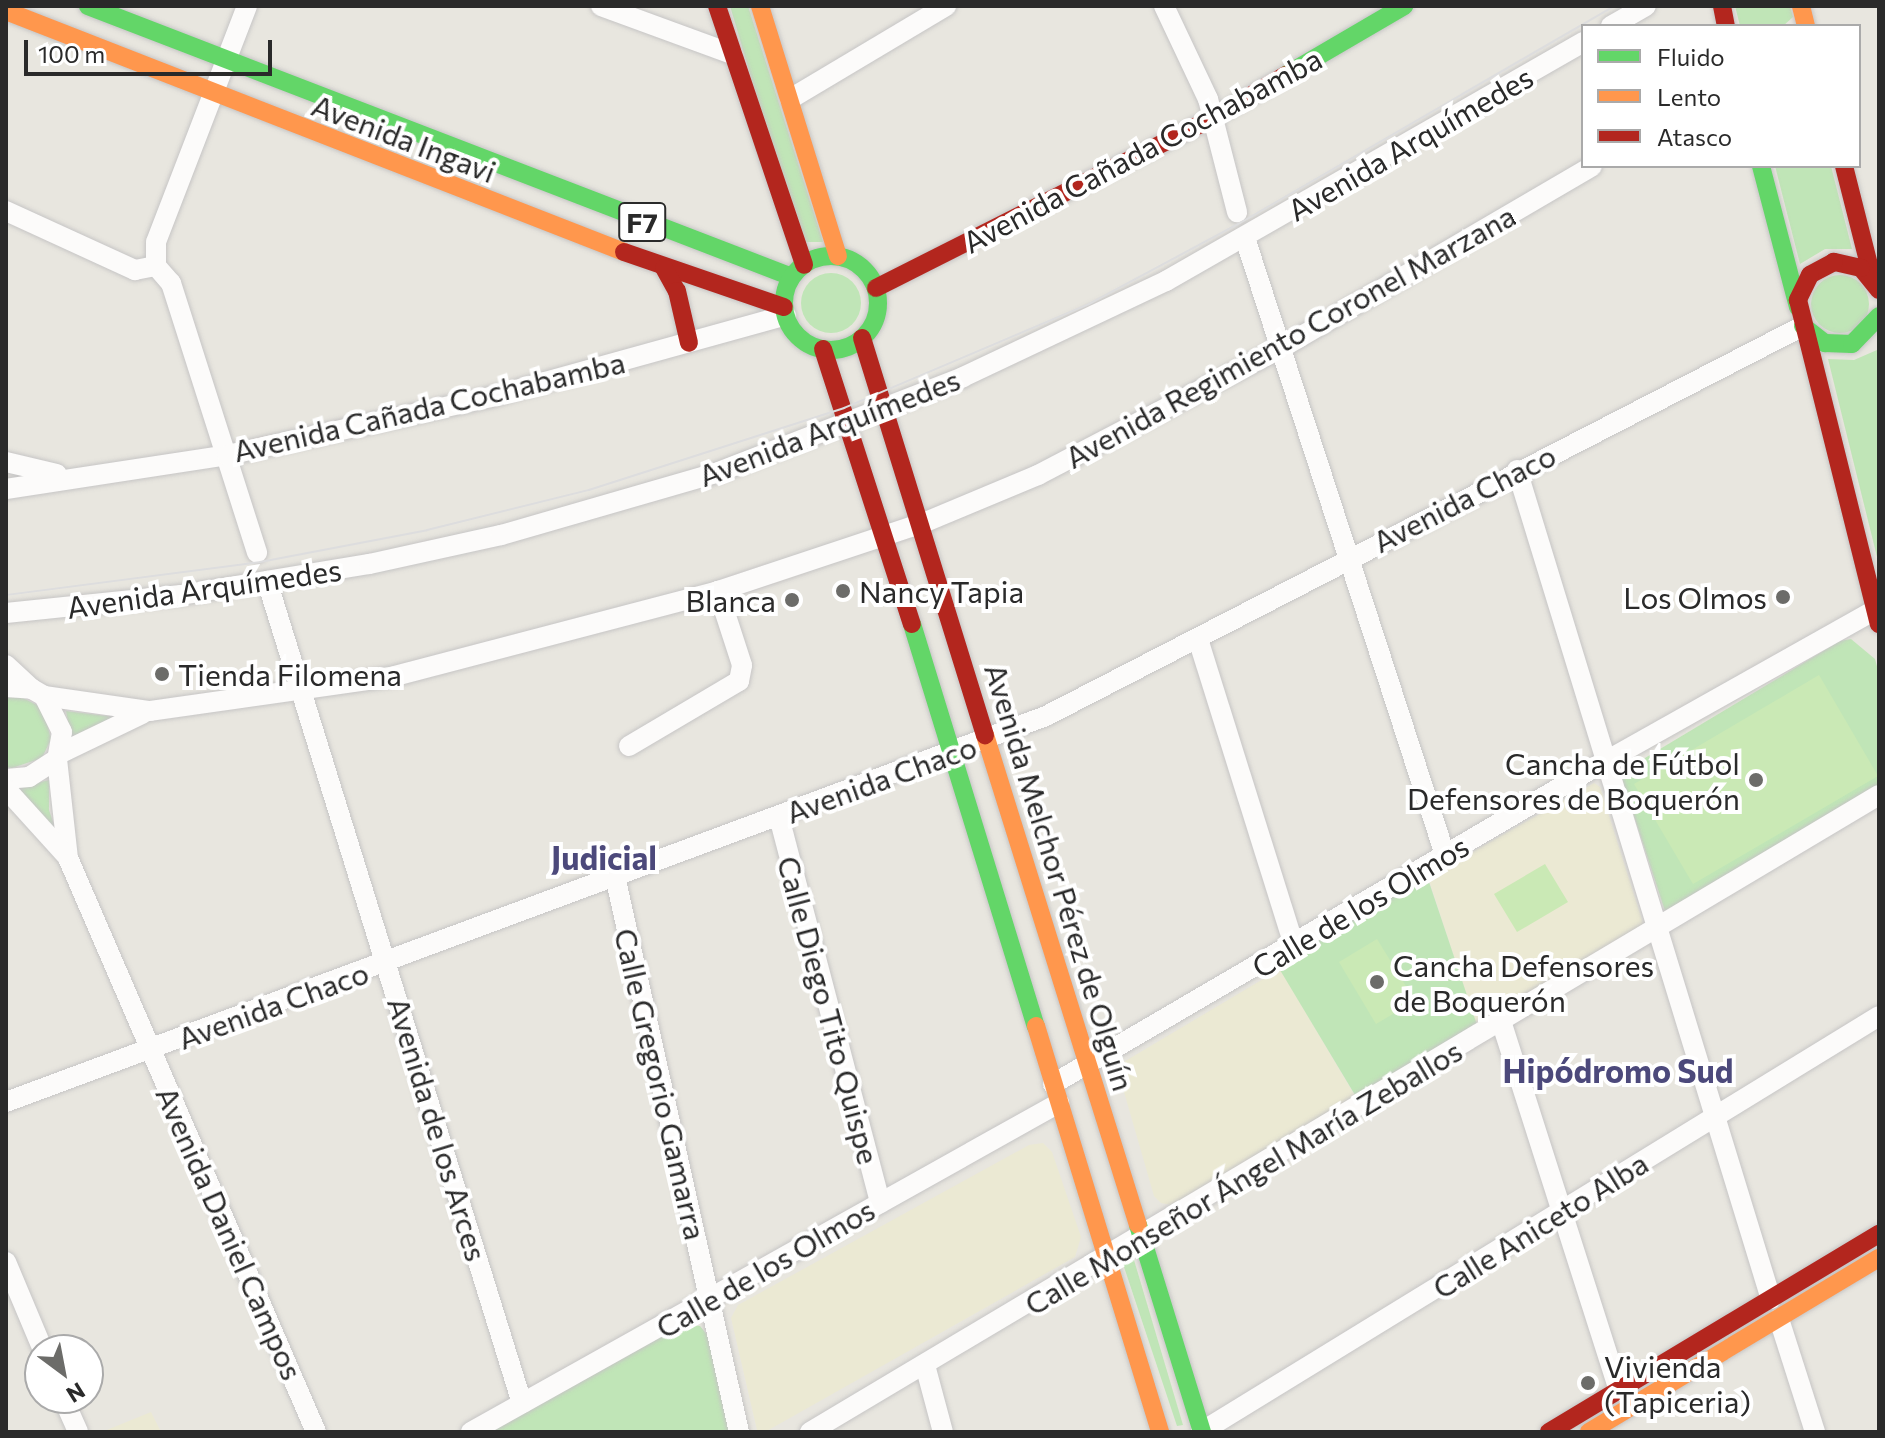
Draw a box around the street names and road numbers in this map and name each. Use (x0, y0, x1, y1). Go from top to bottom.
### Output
street label: Avenida Cañada Cochabamba (957, 40, 1327, 260)
street label: Avenida Arquímedes (1281, 58, 1539, 228)
street label: Avenida Ingavi (307, 86, 501, 190)
street label: Avenida Regimiento Coronel Marzana (1059, 197, 1521, 475)
road number: F7 (618, 198, 666, 246)
street label: Avenida Cañada Cochabamba (230, 343, 628, 469)
street label: Avenida Arquímedes (693, 361, 965, 493)
street label: Avenida Chaco (1367, 437, 1561, 559)
street label: Avenida Arquímedes (64, 551, 344, 625)
street label: Avenida Melchor Pérez de Olguín (978, 659, 1142, 1095)
street label: Avenida Chaco (781, 728, 981, 830)
street label: Calle de los Olmos (1245, 827, 1475, 985)
street label: Calle Diego Tito Quispe (771, 852, 887, 1168)
street label: Calle Gregorio Gamarra (608, 925, 714, 1243)
street label: Avenida Chaco (173, 954, 373, 1056)
street label: Avenida de los Arces (381, 993, 495, 1265)
street label: Calle Monseñor Ángel María Zeballos (1018, 1032, 1468, 1322)
street label: Avenida Daniel Campos (149, 1081, 311, 1385)
street label: Calle Aniceto Alba (1426, 1144, 1654, 1306)
street label: Calle de los Olmos (649, 1191, 881, 1345)

